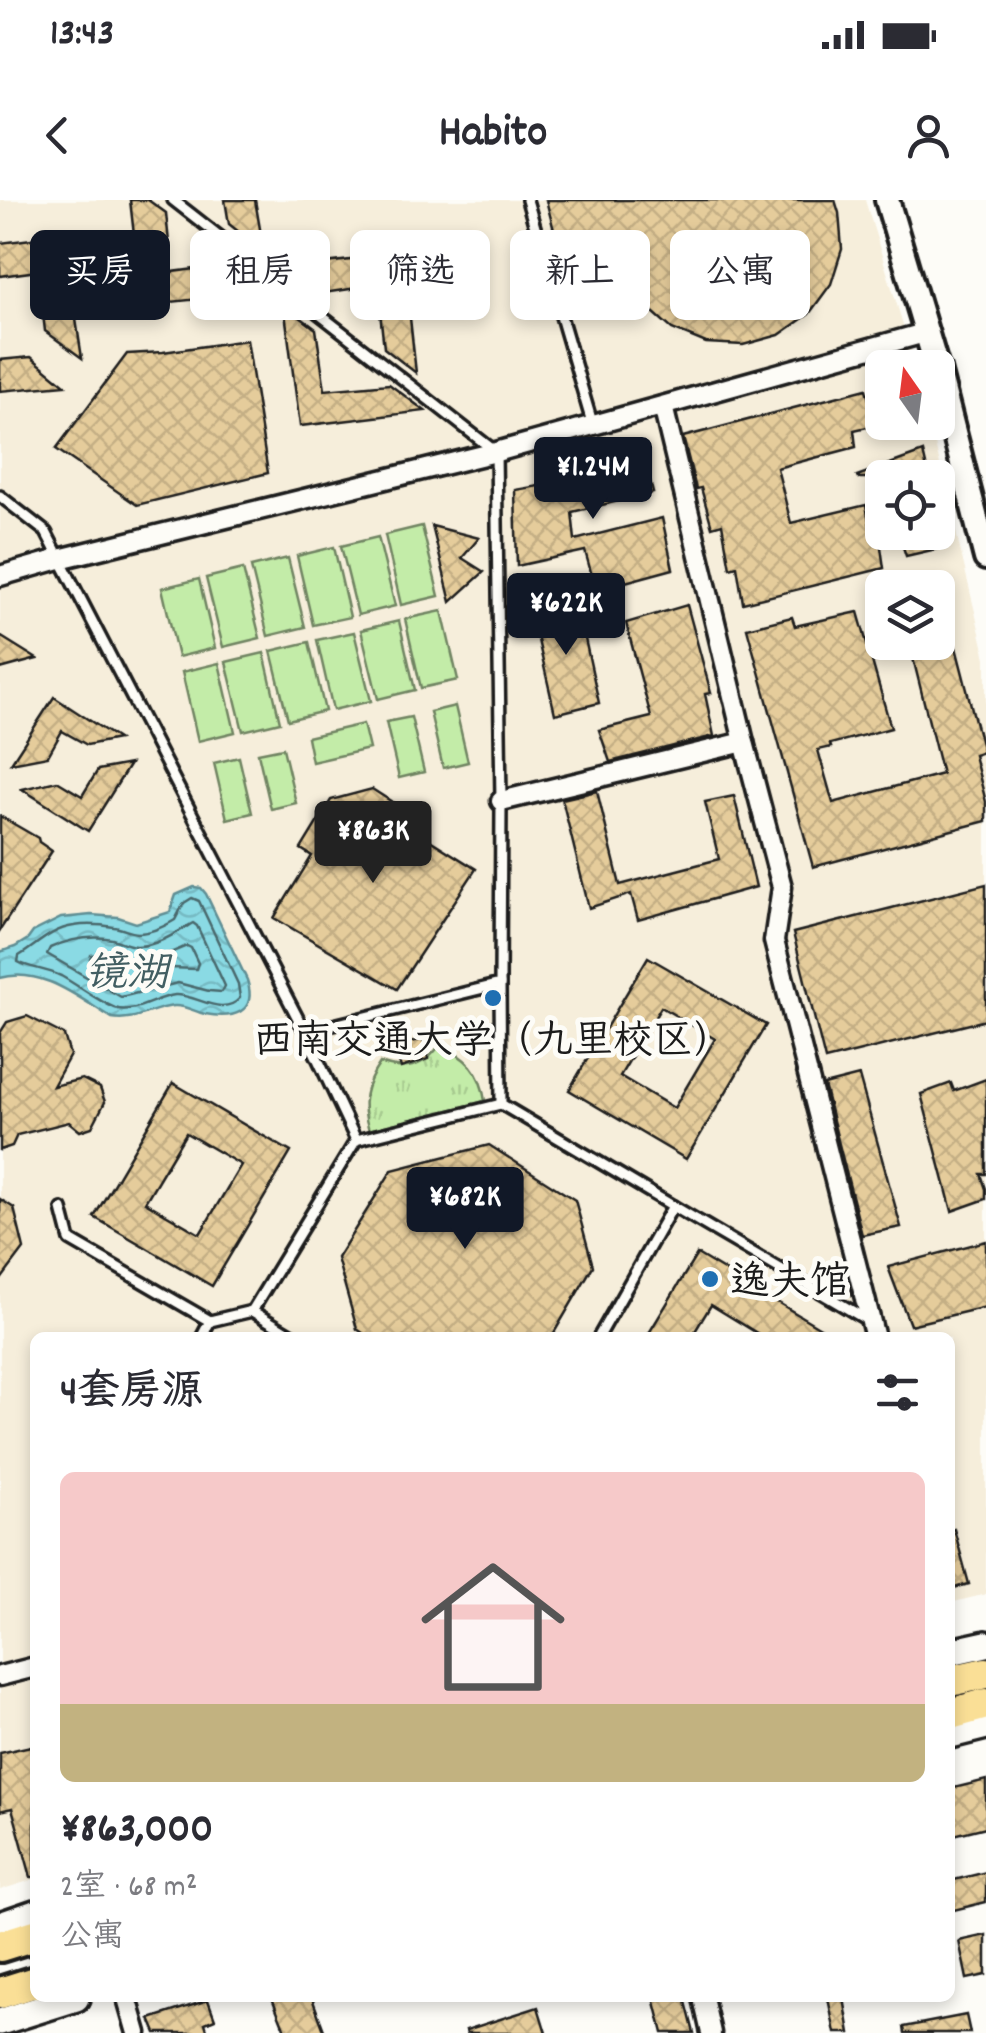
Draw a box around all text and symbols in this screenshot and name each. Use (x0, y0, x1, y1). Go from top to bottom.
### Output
text: 13:43 (50, 8, 114, 63)
text: Habito (439, 103, 547, 167)
icon: back (30, 108, 85, 163)
icon: person (901, 108, 956, 163)
chip: 买房 (30, 230, 170, 320)
chip: 租房 (190, 230, 330, 320)
chip: 筛选 (350, 230, 490, 320)
chip: 新上 (510, 230, 650, 320)
chip: 公寓 (670, 230, 810, 320)
north arrow (865, 350, 955, 440)
map controls (865, 350, 955, 660)
pin: ¥1.24M (512, 437, 674, 522)
text: ¥1.24M (556, 446, 630, 492)
button: locate (865, 460, 955, 550)
button: layers (865, 570, 955, 660)
pin: ¥622K (496, 573, 636, 658)
text: ¥622K (529, 582, 603, 628)
pin: ¥863K (303, 801, 443, 886)
text: ¥863K (337, 810, 410, 856)
water label: 镜湖 (85, 947, 173, 1007)
marker: 西南交通大学（九里校区） (482, 987, 504, 1009)
place label: 西南交通大学（九里校区） (253, 1016, 733, 1073)
pin: ¥682K (395, 1167, 535, 1252)
text: ¥682K (429, 1176, 501, 1222)
place label: 逸夫馆 (730, 1257, 850, 1314)
marker: 逸夫馆 (699, 1268, 721, 1290)
text: 4套房源 (60, 1365, 203, 1425)
icon: filters (870, 1365, 925, 1420)
icon: home (403, 1537, 583, 1717)
text: ¥863,000 (60, 1802, 213, 1862)
text: 2室 · 68 m² (60, 1866, 197, 1912)
text: 公寓 (60, 1916, 124, 1962)

